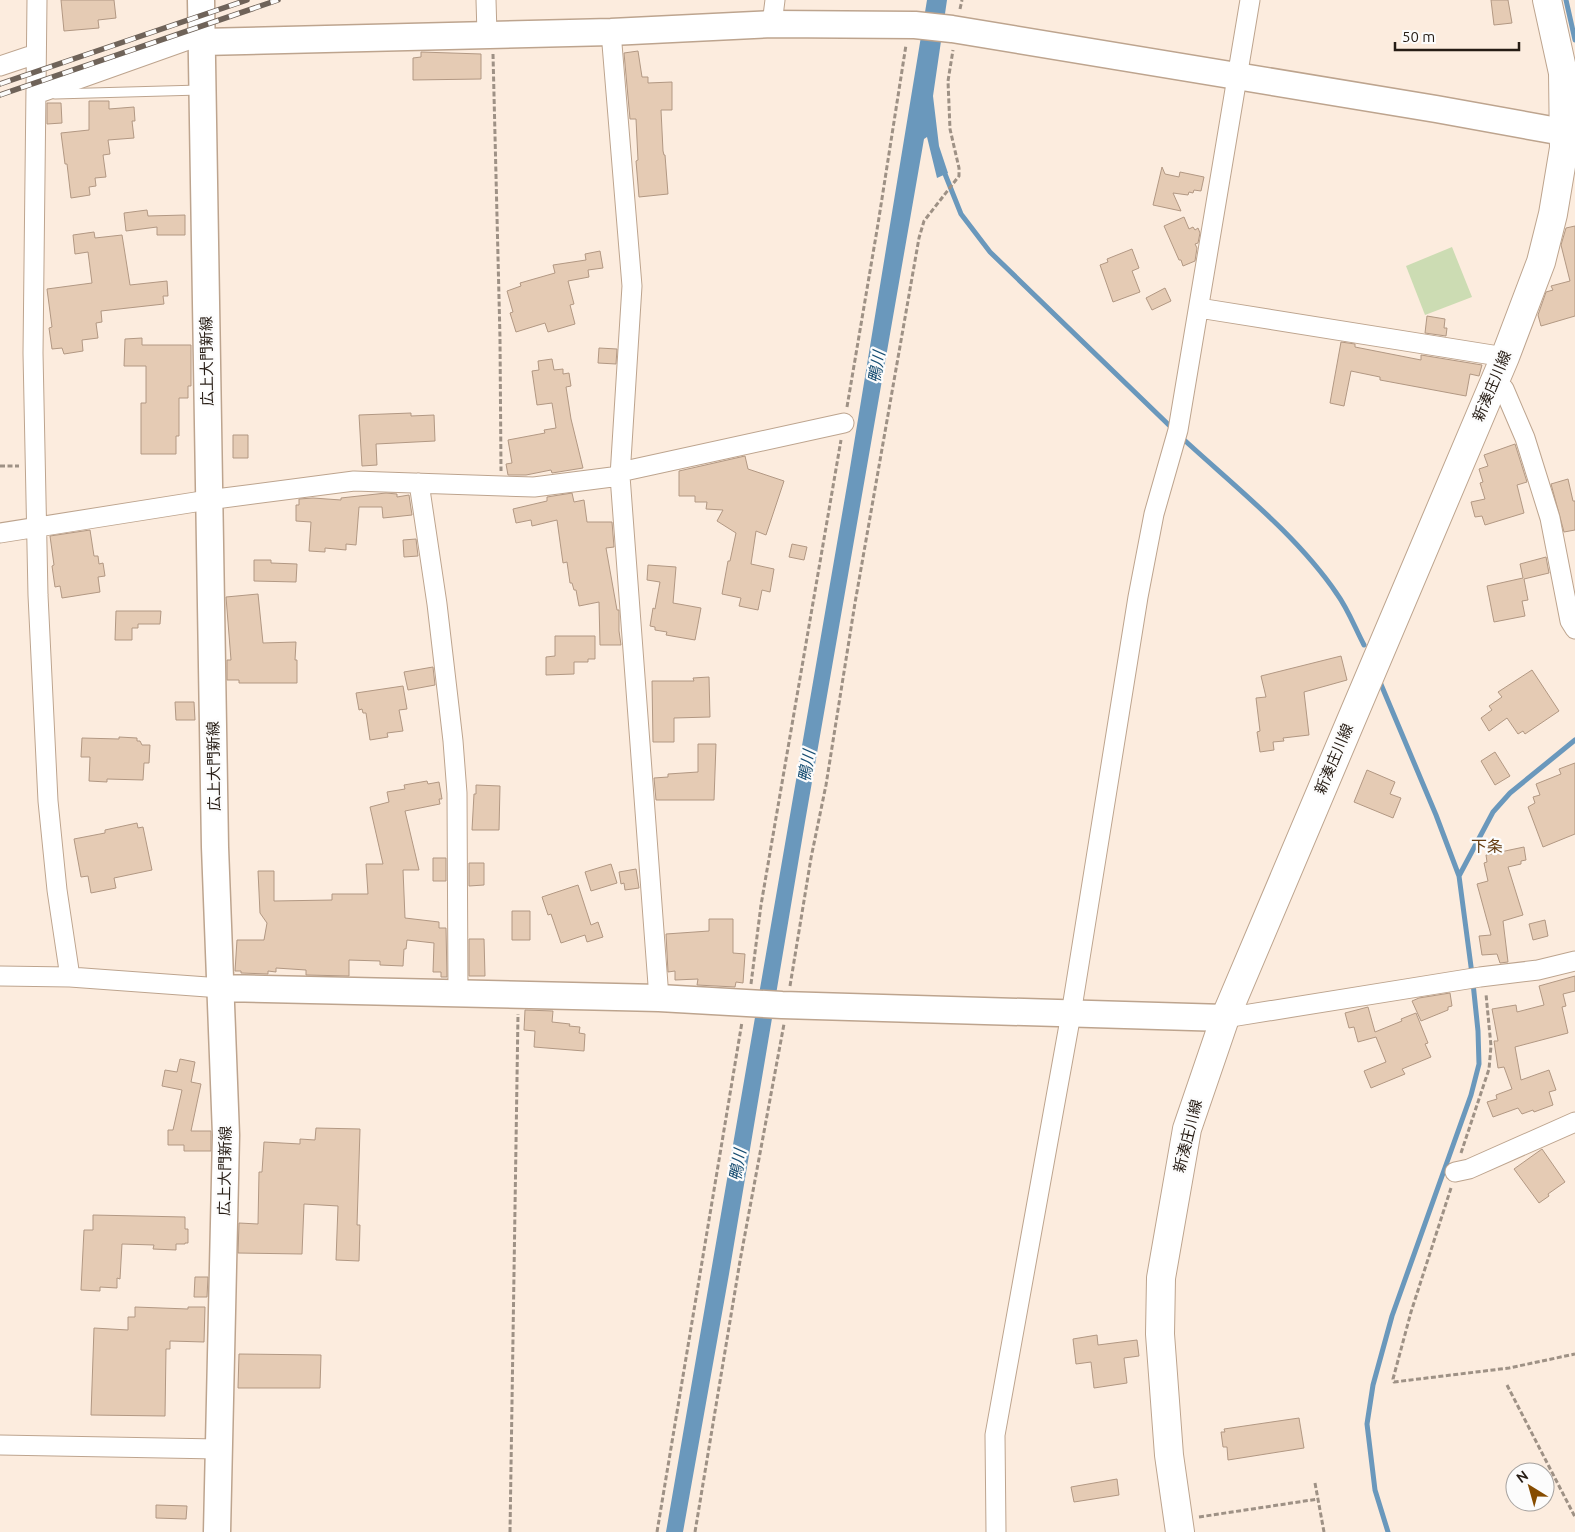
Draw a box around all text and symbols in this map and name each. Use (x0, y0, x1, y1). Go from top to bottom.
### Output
scale bar (1395, 20, 1519, 52)
text: 50 m (1402, 28, 1435, 45)
street label: 広上大門新線 (197, 316, 216, 406)
water label: 鴨川 (864, 348, 888, 384)
street label: 新湊庄川線 (1469, 348, 1514, 424)
street label: 広上大門新線 (204, 721, 223, 811)
street label: 新湊庄川線 (1311, 721, 1356, 797)
water label: 鴨川 (794, 747, 818, 783)
district label: 下条 (1471, 837, 1503, 855)
street label: 新湊庄川線 (1170, 1097, 1205, 1174)
street label: 広上大門新線 (215, 1126, 234, 1216)
water label: 鴨川 (725, 1146, 749, 1182)
north arrow (1505, 1462, 1555, 1512)
text: N (1513, 1467, 1531, 1486)

